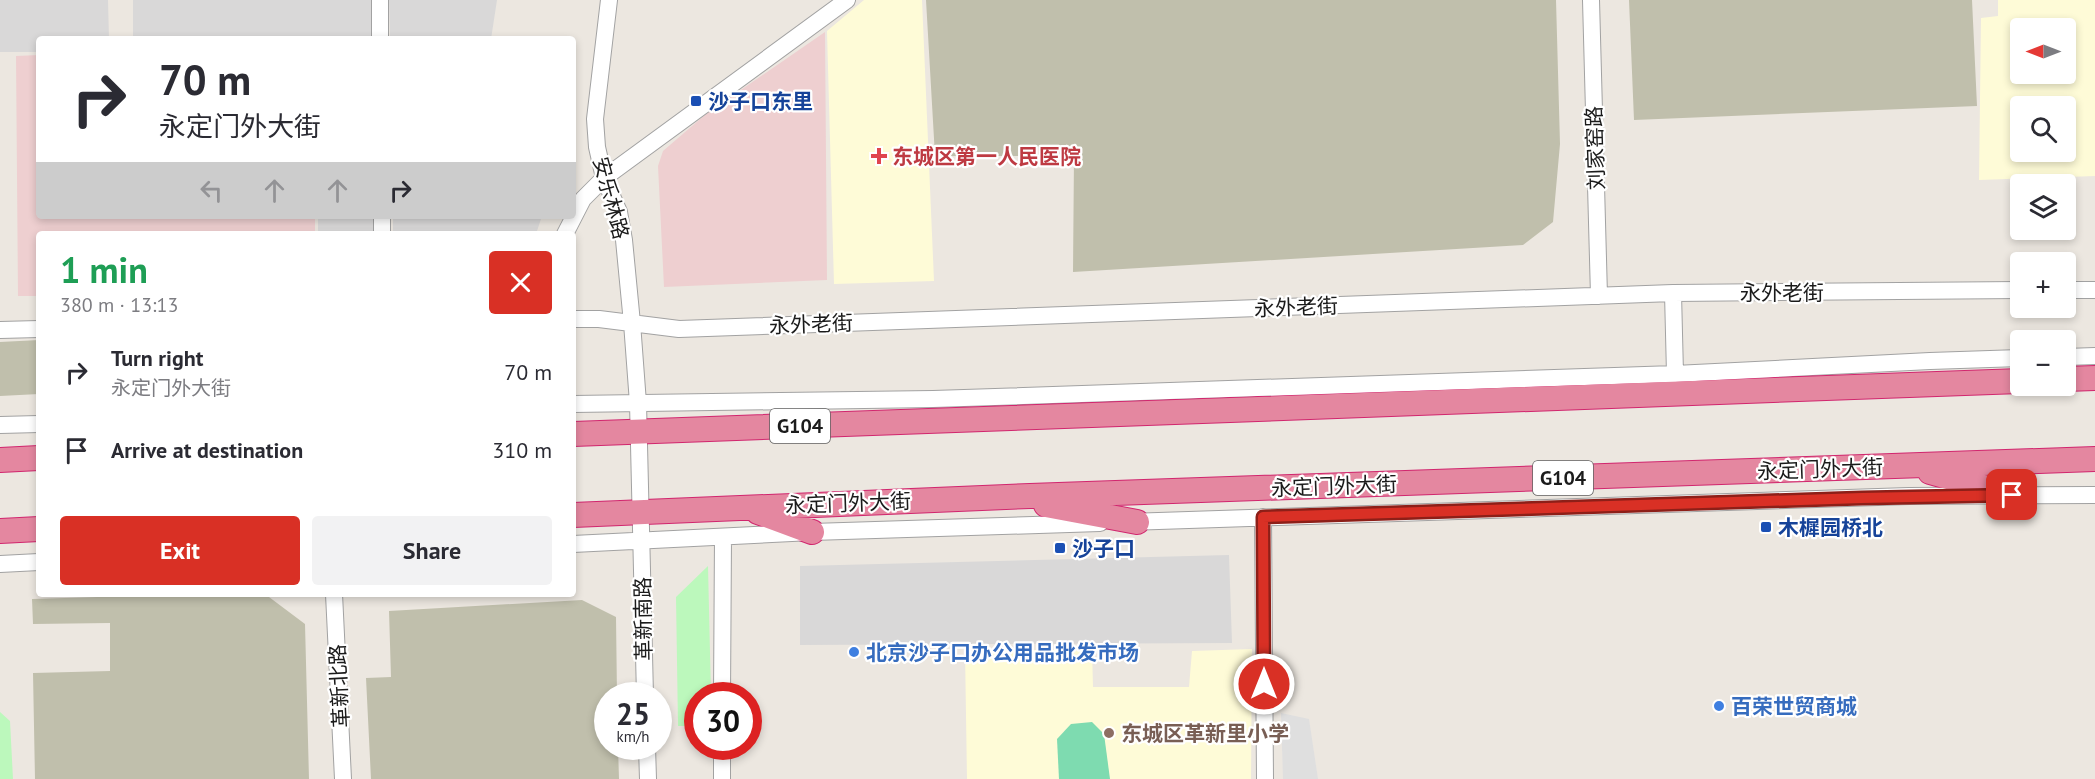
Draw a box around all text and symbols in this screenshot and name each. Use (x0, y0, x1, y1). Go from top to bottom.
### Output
north arrow (2010, 18, 2076, 84)
map controls (2010, 18, 2076, 396)
text: 70 m (159, 52, 251, 107)
icon: right (60, 60, 138, 138)
place label: 沙子口东里 (708, 88, 813, 115)
marker: 沙子口东里 (689, 94, 703, 108)
button: search (2010, 96, 2076, 162)
street label: 刘家窑路 (1580, 106, 1610, 190)
text: 永定门外大街 (159, 109, 321, 143)
place label: 东城区第一人民医院 (892, 143, 1081, 170)
marker: 东城区第一人民医院 (870, 147, 888, 165)
street label: 安乐林路 (587, 154, 635, 242)
icon: left (195, 174, 228, 207)
icon: ahead (258, 174, 291, 207)
icon: ahead (321, 174, 354, 207)
icon: right (384, 174, 417, 207)
button: layers (2010, 174, 2076, 240)
text: 1 min (60, 246, 148, 293)
button: close (489, 251, 552, 314)
button: + (2010, 252, 2076, 318)
street label: 永外老街 (1740, 279, 1824, 306)
text: 380 m · 13:13 (60, 292, 178, 318)
street label: 永外老街 (1254, 292, 1338, 322)
street label: 永外老街 (769, 309, 853, 339)
button: − (2010, 330, 2076, 396)
text: Turn right (111, 344, 203, 372)
icon: right (60, 356, 93, 389)
text: 70 m (504, 358, 552, 386)
text: 永定门外大街 (111, 375, 231, 401)
road number: G104 (770, 409, 830, 443)
icon: arrive (60, 434, 93, 467)
text: Arrive at destination (111, 436, 303, 464)
text: 310 m (492, 436, 552, 464)
street label: 永定门外大街 (1757, 453, 1883, 485)
road number: G104 (1533, 461, 1593, 495)
pin (1986, 469, 2037, 520)
street label: 永定门外大街 (1271, 470, 1397, 502)
icon: arrive (1995, 478, 2028, 511)
street label: 永定门外大街 (785, 487, 911, 519)
place label: 木樨园桥北 (1778, 514, 1883, 541)
button: Exit (60, 516, 300, 585)
button: Share (312, 516, 552, 585)
marker: 木樨园桥北 (1759, 520, 1773, 534)
place label: 沙子口 (1072, 535, 1135, 562)
marker: 沙子口 (1053, 541, 1067, 555)
street label: 革新南路 (629, 577, 657, 661)
place label: 北京沙子口办公用品批发市场 (866, 639, 1139, 666)
street label: 革新北路 (323, 643, 355, 729)
marker: 北京沙子口办公用品批发市场 (847, 645, 861, 659)
position arrow (1232, 652, 1296, 716)
speed limit sign: 30 (684, 682, 762, 760)
place label: 百荣世贸商城 (1731, 693, 1857, 720)
text: 25 (616, 694, 650, 733)
marker: 百荣世贸商城 (1712, 699, 1726, 713)
place label: 东城区革新里小学 (1121, 720, 1289, 747)
marker: 东城区革新里小学 (1102, 726, 1116, 740)
text: km/h (617, 727, 649, 746)

